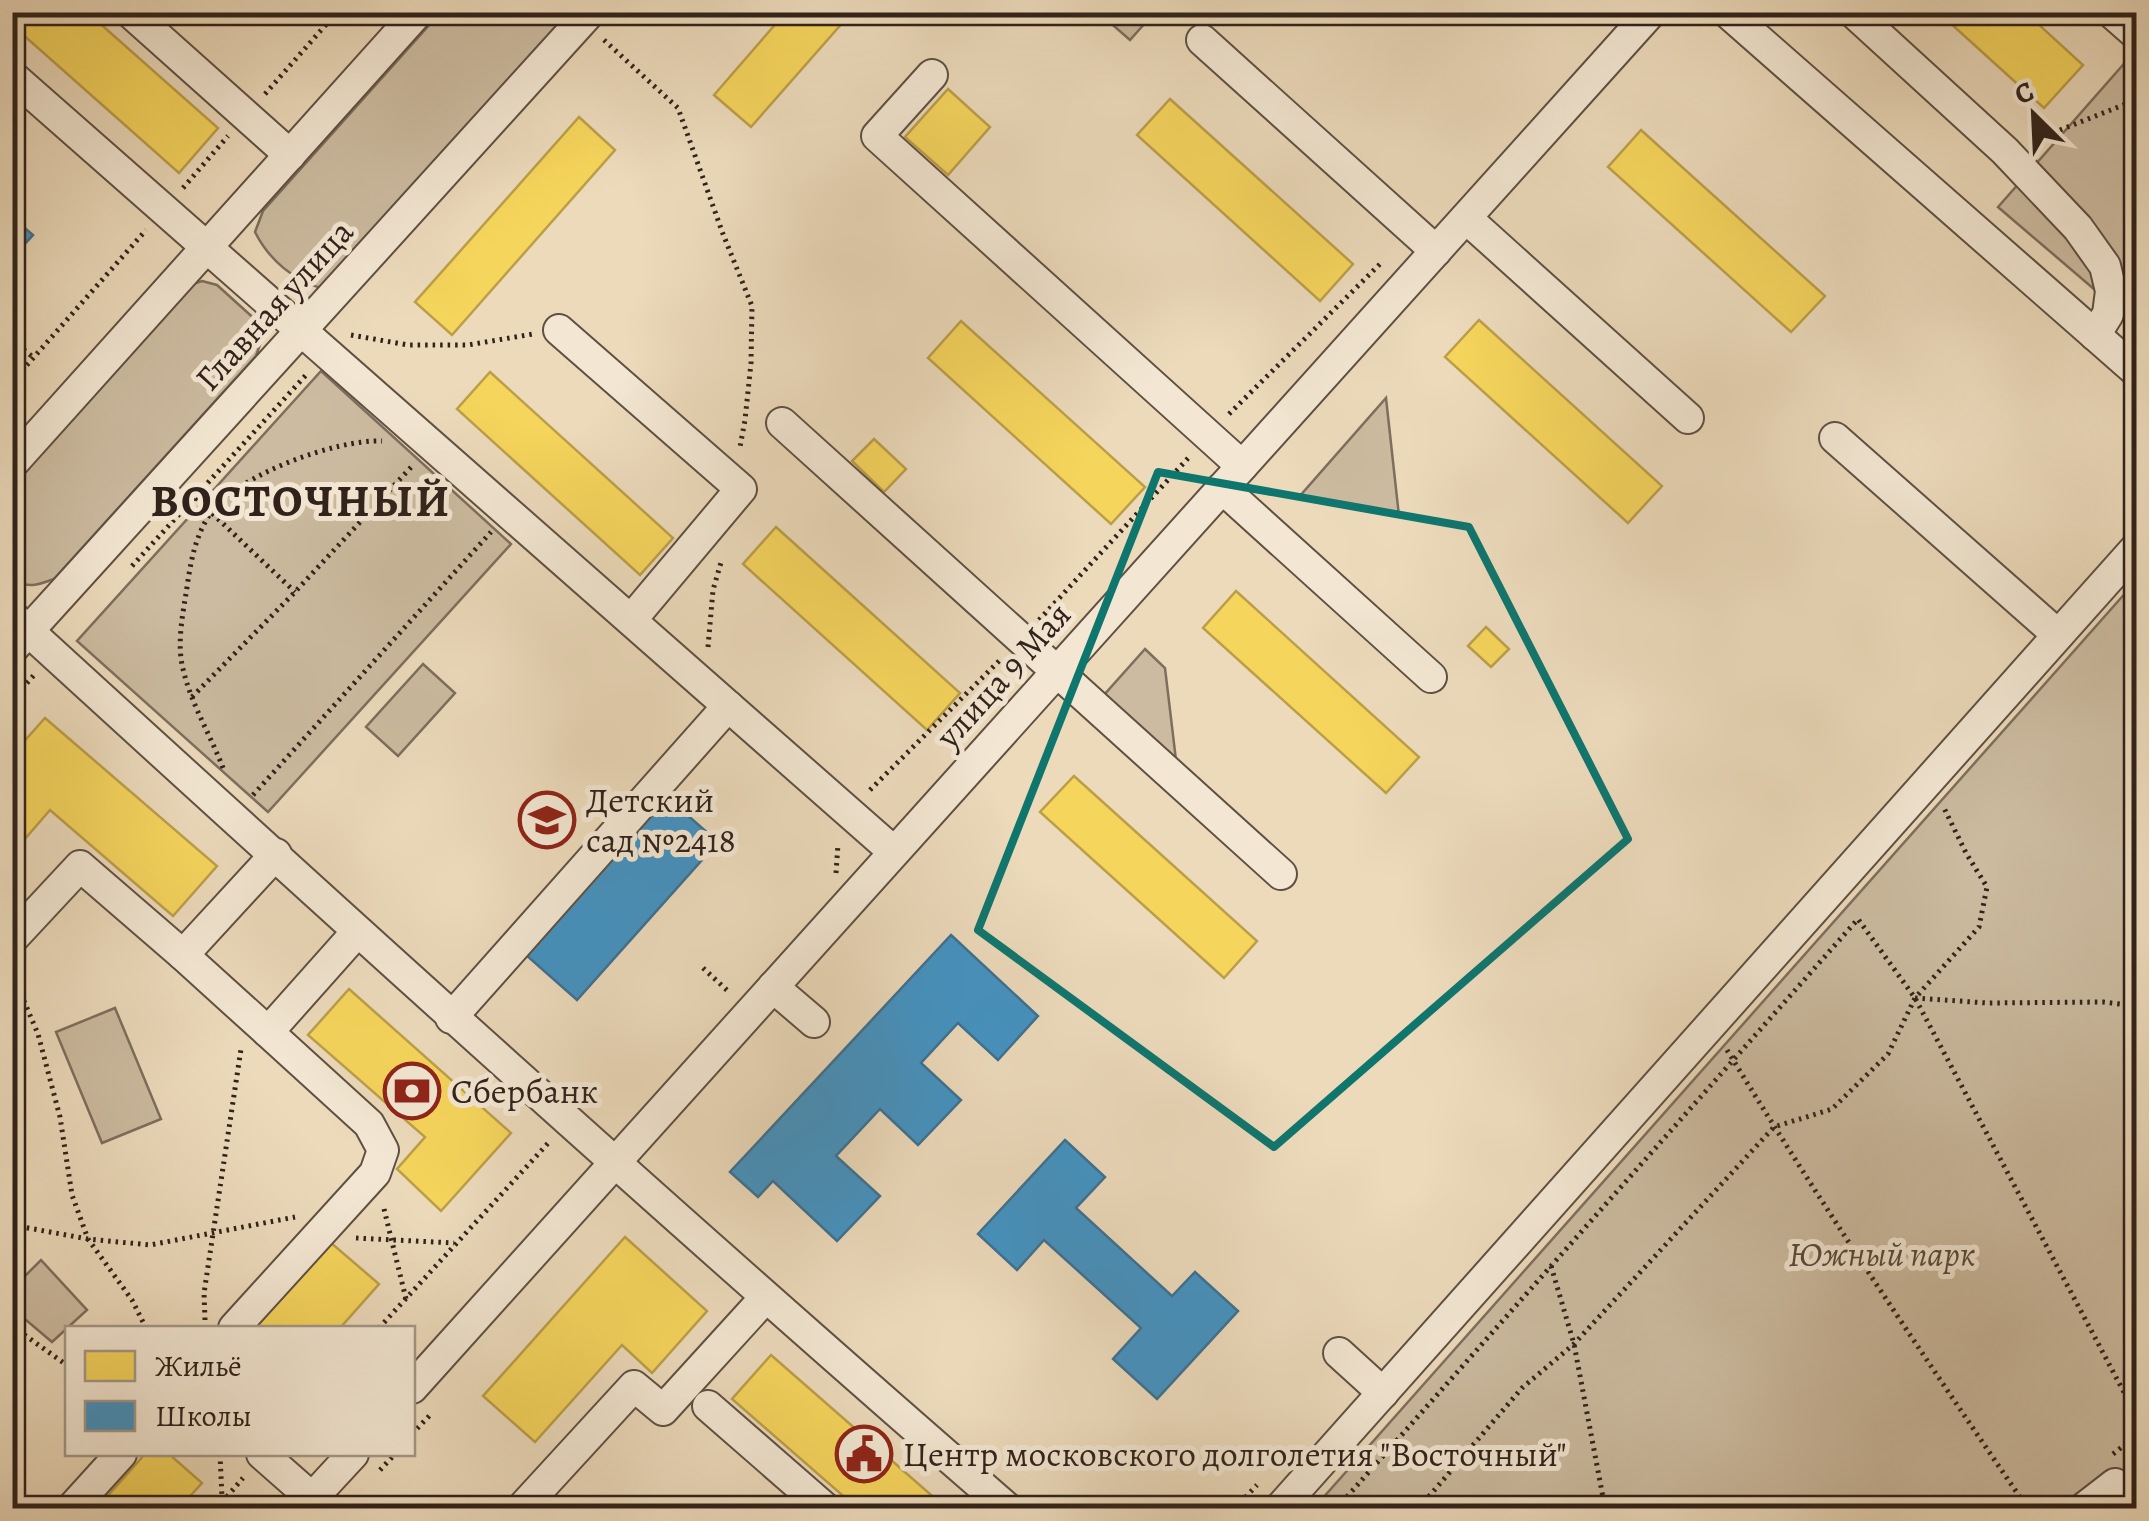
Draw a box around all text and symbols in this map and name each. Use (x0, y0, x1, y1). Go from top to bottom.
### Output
north arrow (1984, 65, 2084, 165)
text: С (2009, 72, 2040, 114)
street label: Главная улица (184, 209, 364, 401)
district label: ВОСТОЧНЫЙ (150, 470, 452, 532)
street label: улица 9 Мая (924, 592, 1082, 759)
place label: Детский сад №2418 (586, 776, 736, 864)
school or university icon: Детский сад №2418 (517, 790, 577, 850)
bank icon: Сбербанк (382, 1061, 442, 1121)
place label: Сбербанк (451, 1067, 598, 1115)
park label: Южный парк (1788, 1230, 1976, 1278)
legend (65, 1326, 415, 1456)
text: Жильё (155, 1346, 242, 1386)
text: Школы (155, 1396, 252, 1436)
public building icon: Центр московского долголетия "Восточный" (834, 1424, 894, 1484)
place label: Центр московского долголетия "Восточный" (903, 1430, 1567, 1478)

